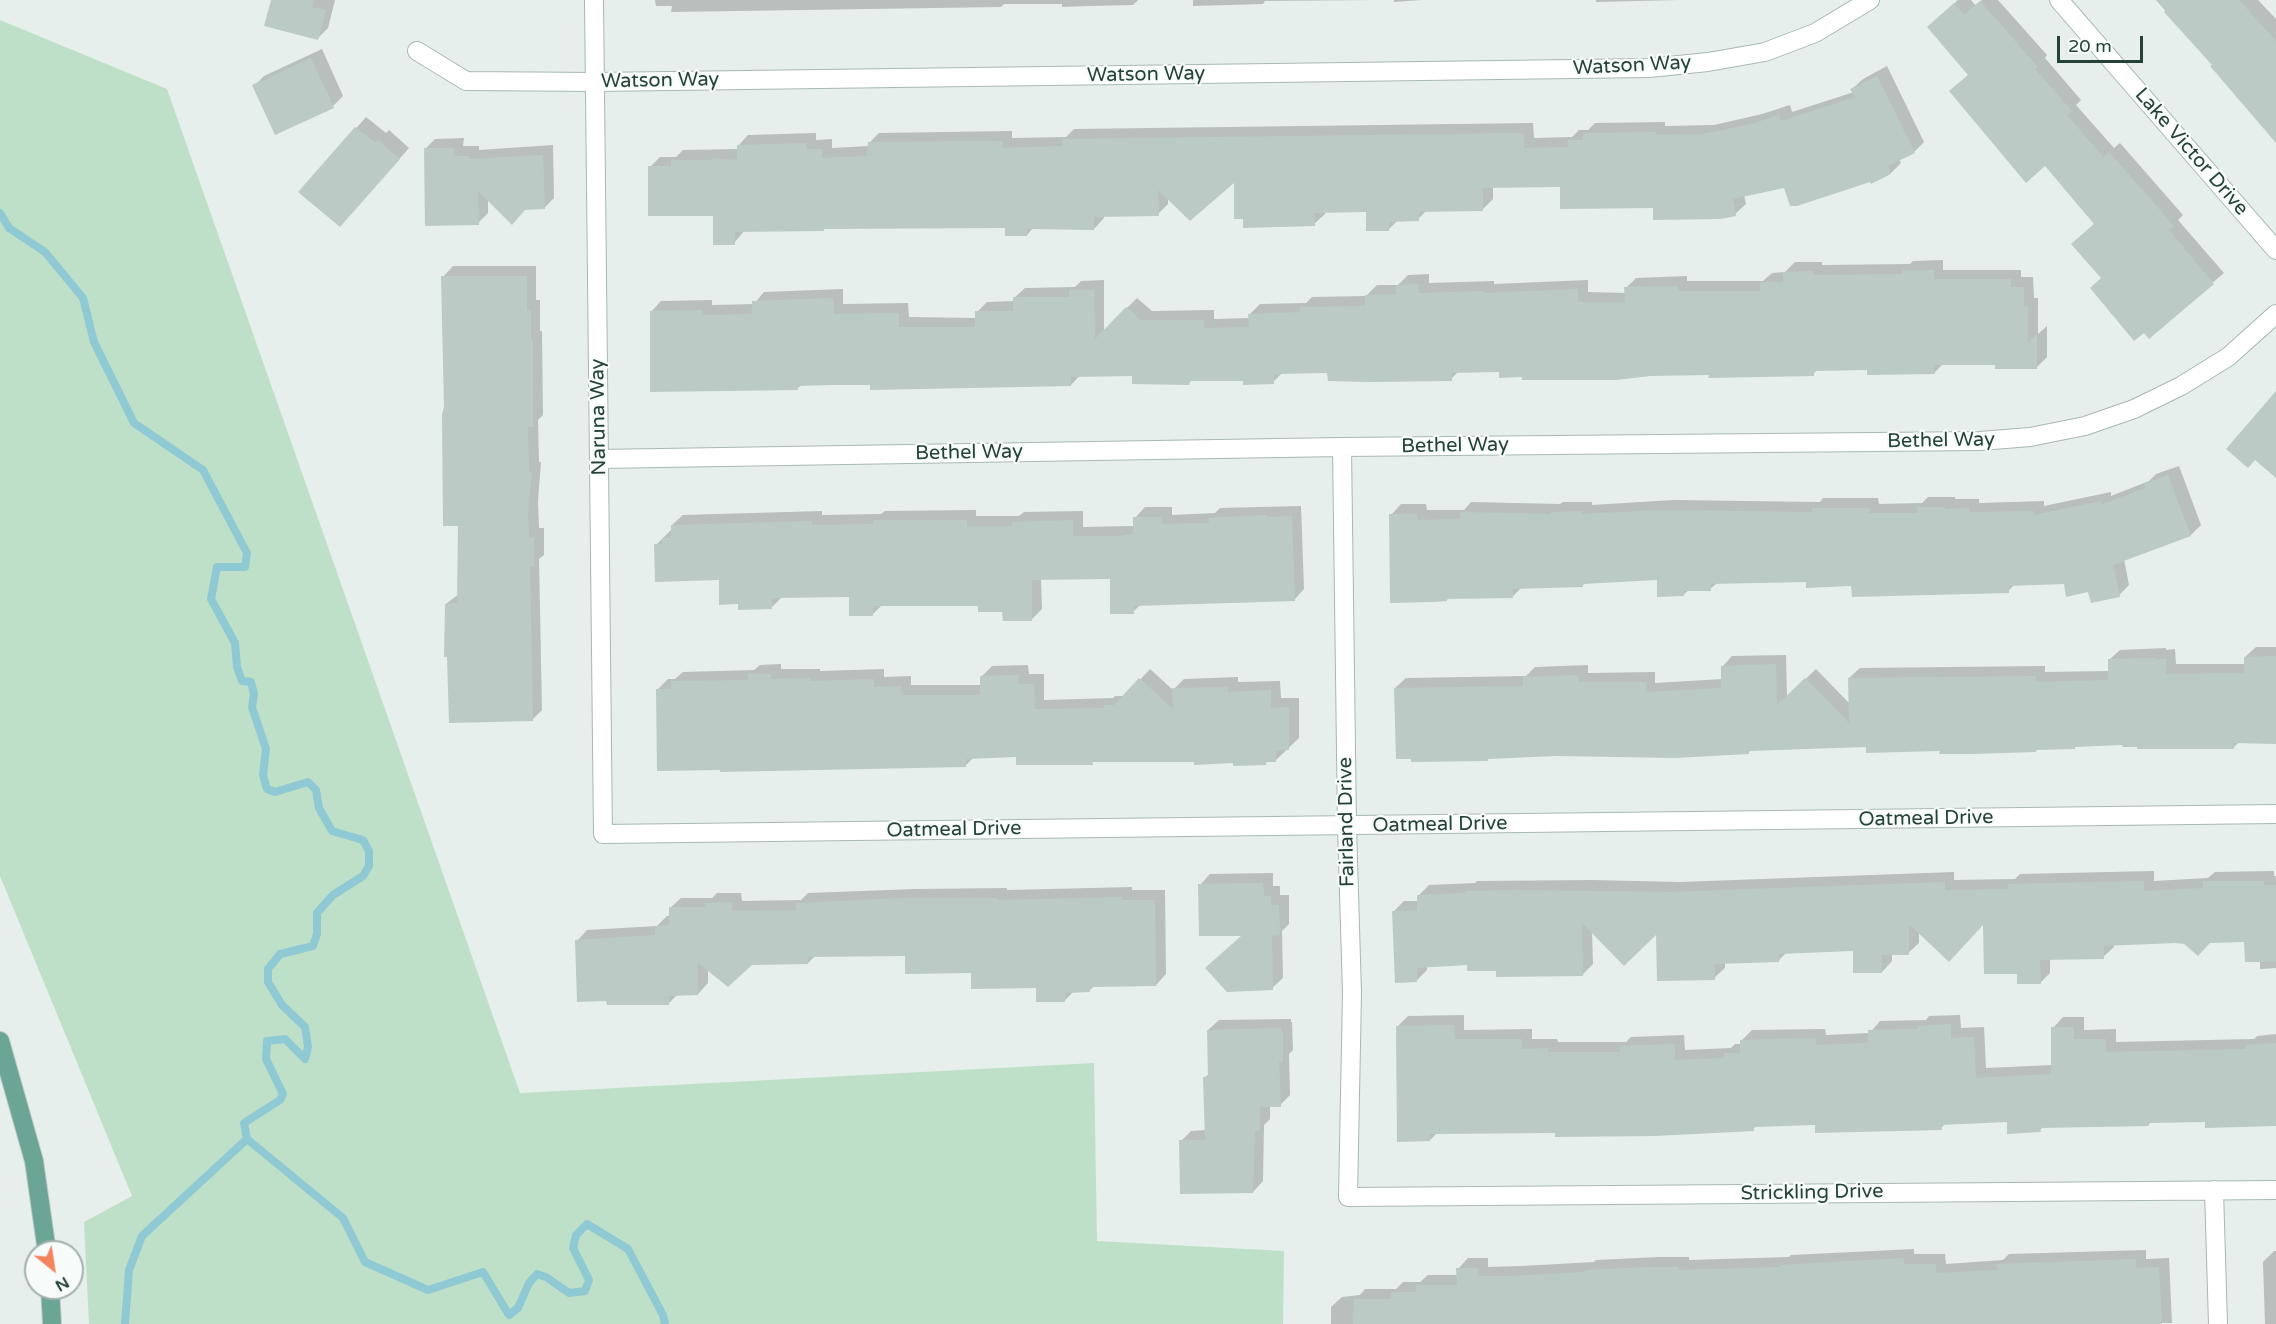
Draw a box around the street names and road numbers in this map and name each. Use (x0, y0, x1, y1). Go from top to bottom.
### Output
street label: Watson Way (1572, 51, 1692, 81)
street label: Watson Way (1087, 62, 1205, 88)
street label: Watson Way (601, 68, 719, 94)
street label: Lake Victor Drive (2129, 83, 2253, 221)
street label: Naruna Way (586, 358, 612, 476)
street label: Bethel Way (1887, 428, 1995, 454)
street label: Bethel Way (1401, 433, 1509, 459)
street label: Bethel Way (915, 440, 1023, 466)
street label: Fairland Drive (1334, 757, 1360, 887)
street label: Oatmeal Drive (1858, 806, 1994, 832)
street label: Oatmeal Drive (1372, 812, 1508, 838)
street label: Oatmeal Drive (886, 817, 1022, 843)
street label: Strickling Drive (1740, 1180, 1884, 1206)

